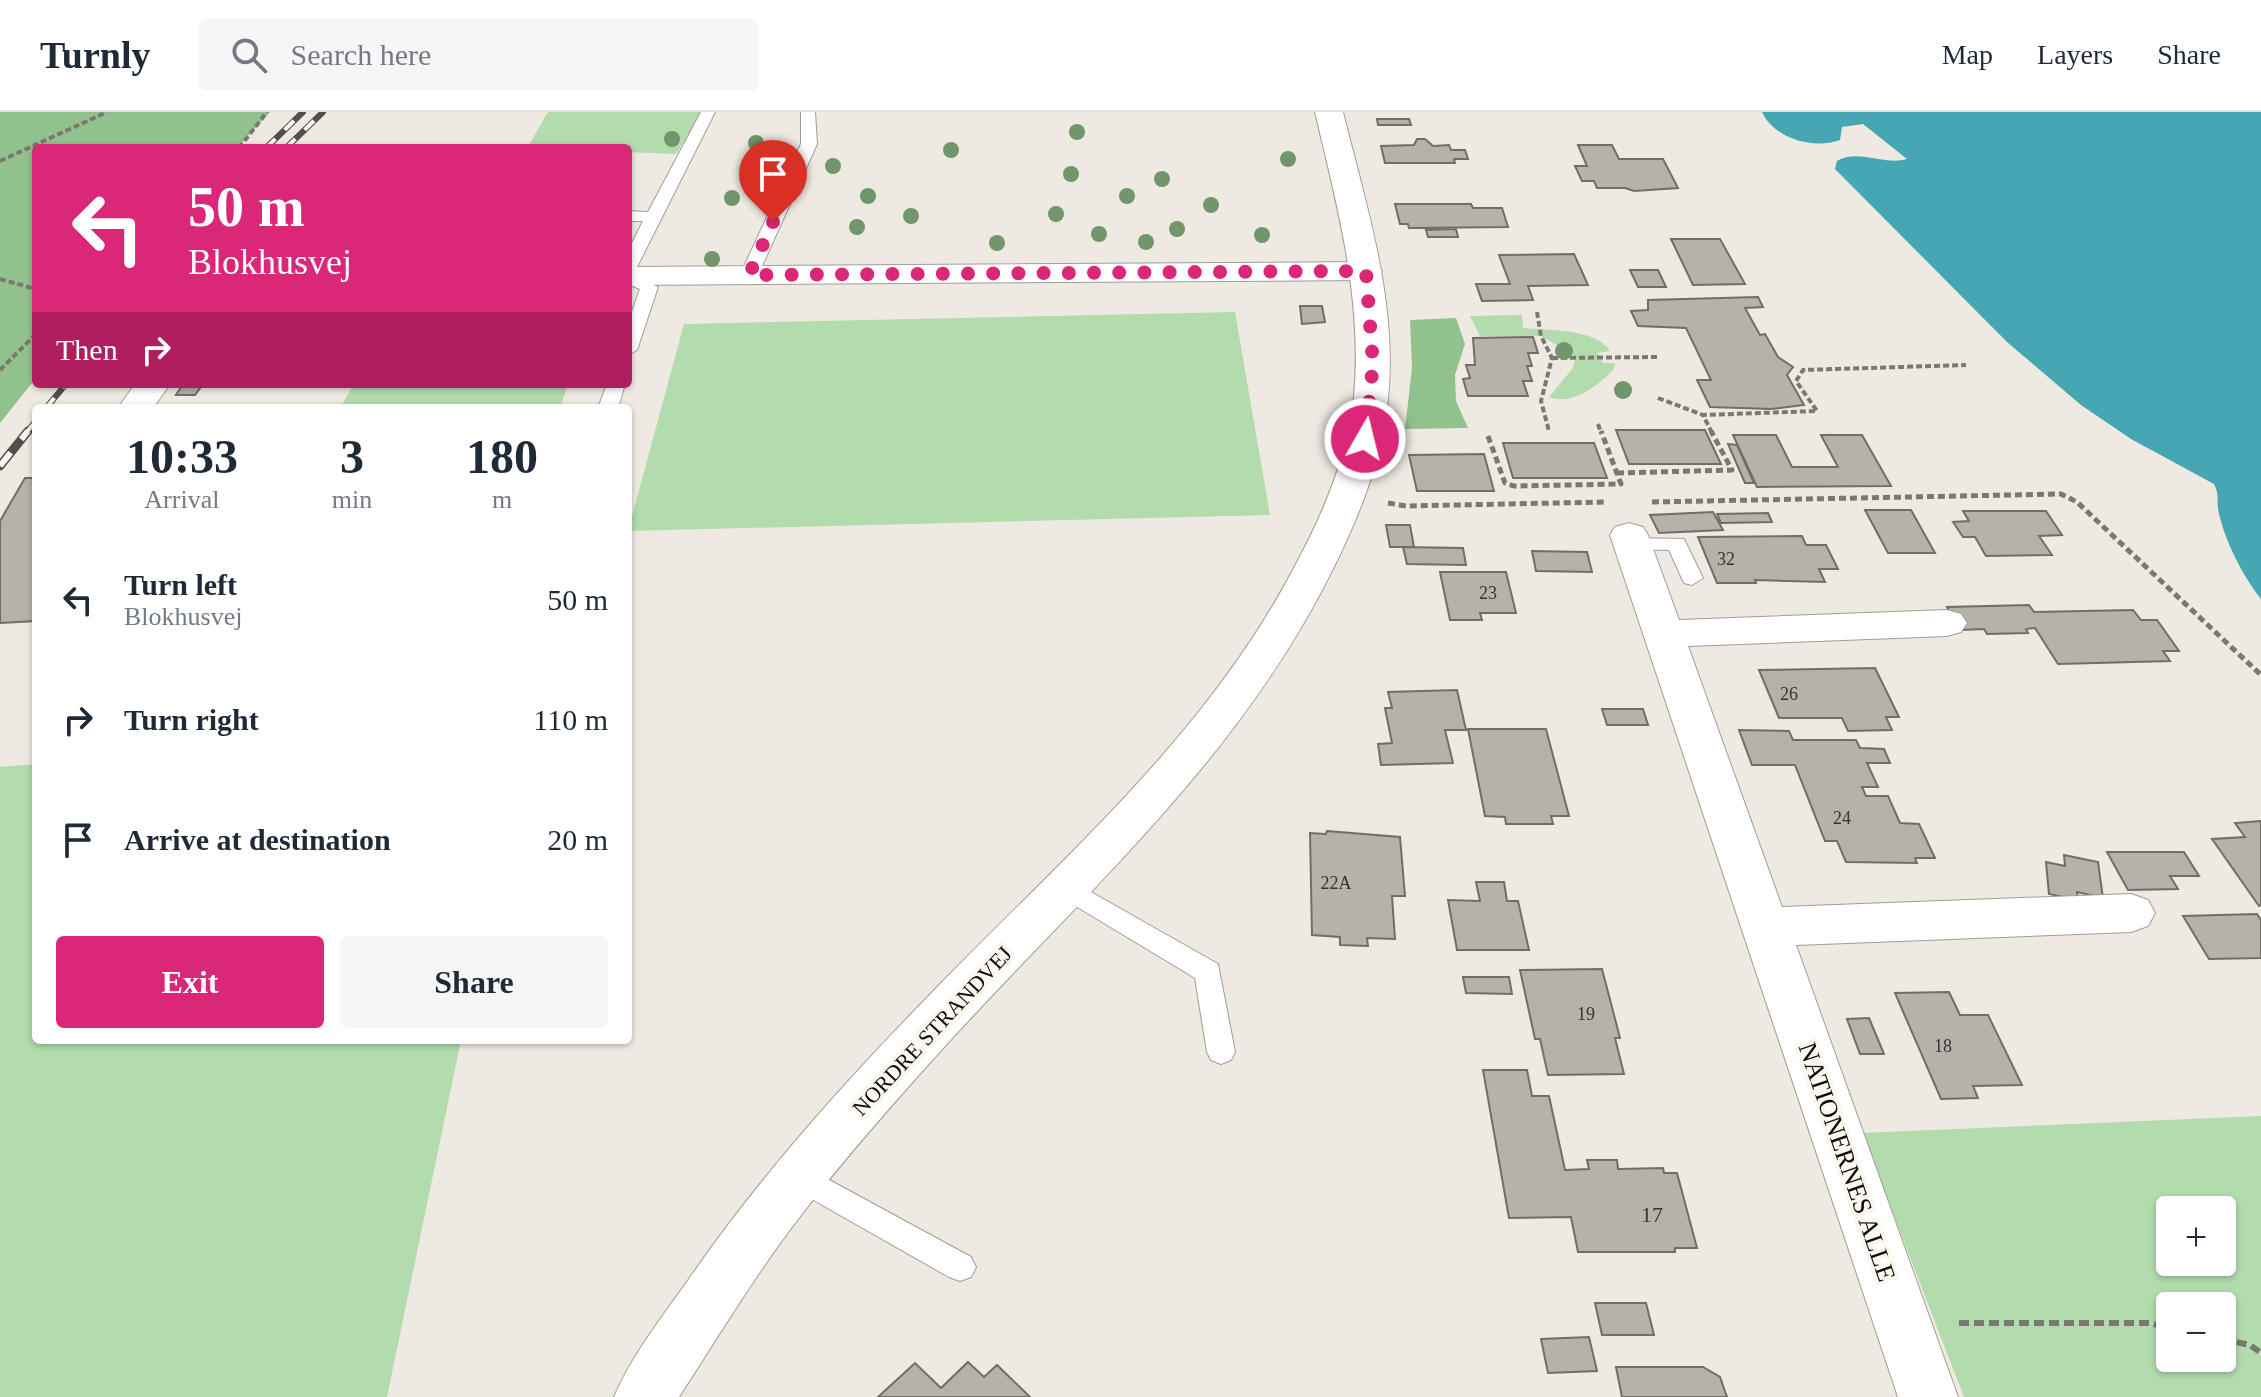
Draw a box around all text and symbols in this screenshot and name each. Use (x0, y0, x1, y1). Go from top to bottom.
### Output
search box (199, 19, 759, 91)
icon: search (227, 33, 271, 77)
text: Turnly (40, 34, 151, 76)
text: Search here (291, 38, 431, 71)
text: Map (1942, 39, 1993, 70)
text: Layers (2037, 39, 2113, 70)
text: Share (2157, 39, 2221, 70)
pin (739, 140, 807, 222)
icon: arrive (751, 152, 795, 196)
icon: left (56, 176, 160, 280)
text: 50 m (188, 176, 305, 238)
text: Blokhusvej (188, 242, 352, 282)
icon: right (134, 328, 178, 372)
text: Then (56, 333, 118, 366)
position arrow (1323, 397, 1407, 481)
text: 10:33 (126, 430, 238, 483)
text: 3 (340, 430, 364, 483)
text: 180 (466, 430, 538, 483)
text: Arrival (144, 485, 219, 514)
text: min (332, 485, 372, 514)
text: m (492, 485, 512, 514)
house number: 32 (1717, 549, 1735, 569)
text: Turn left (124, 568, 237, 601)
icon: left (56, 578, 100, 622)
text: 50 m (547, 583, 608, 616)
house number: 23 (1479, 583, 1497, 603)
text: Blokhusvej (124, 602, 242, 631)
house number: 26 (1780, 684, 1798, 704)
icon: right (56, 698, 100, 742)
text: Turn right (124, 703, 259, 736)
text: 110 m (533, 703, 608, 736)
house number: 24 (1833, 808, 1851, 828)
icon: arrive (56, 818, 100, 862)
text: Arrive at destination (124, 823, 391, 856)
text: 20 m (547, 823, 608, 856)
house number: 22A (1321, 873, 1352, 893)
button: Exit (56, 936, 324, 1028)
button: Share (340, 936, 608, 1028)
street label: NORDRE STRANDVEJ (847, 941, 1017, 1121)
house number: 19 (1577, 1004, 1595, 1024)
house number: 18 (1934, 1036, 1952, 1056)
street label: NATIONERNES ALLE (1792, 1039, 1902, 1285)
map controls (2156, 1196, 2236, 1372)
button: + (2156, 1196, 2236, 1276)
house number: 17 (1641, 1202, 1663, 1227)
button: − (2156, 1292, 2236, 1372)

